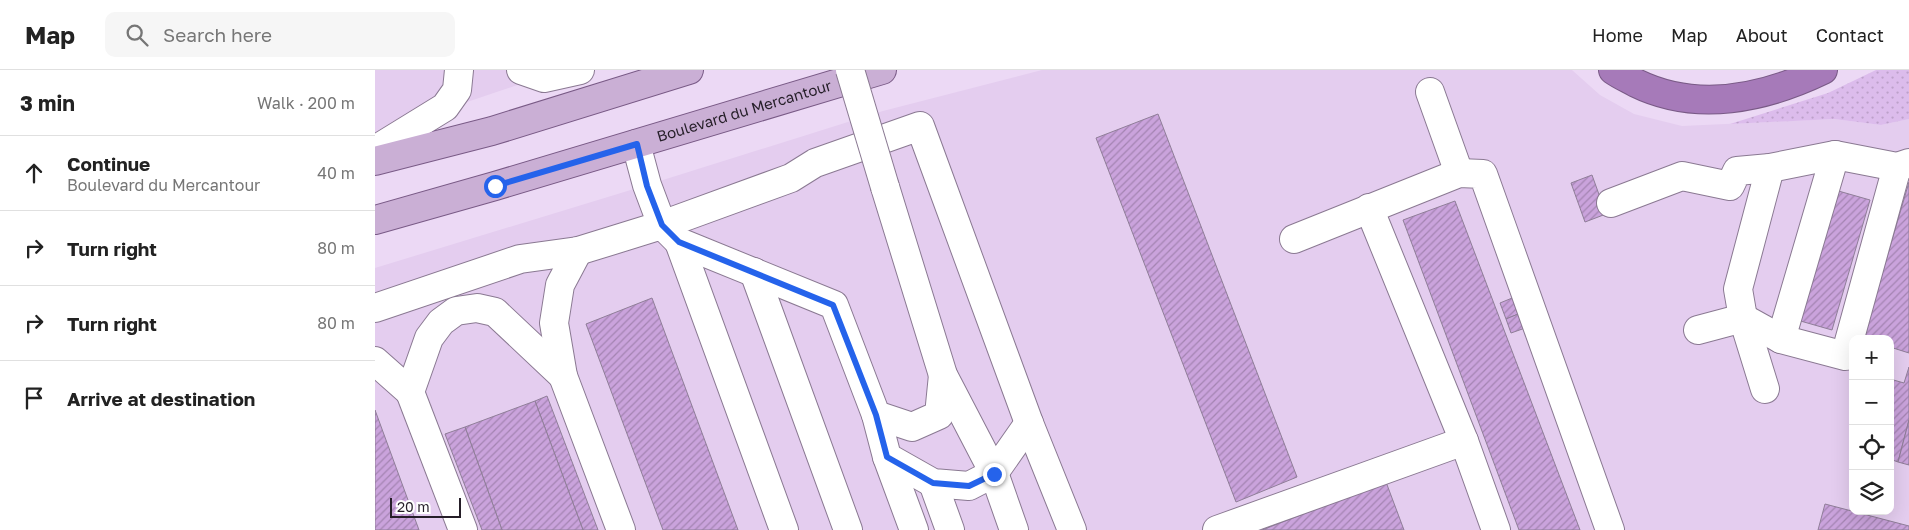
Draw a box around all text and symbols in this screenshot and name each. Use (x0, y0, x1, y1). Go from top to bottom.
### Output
search box (105, 12, 455, 57)
text: Map (25, 20, 75, 49)
icon: search (123, 21, 151, 49)
text: Search here (163, 23, 272, 46)
text: Home (1592, 24, 1643, 46)
text: Map (1671, 24, 1708, 46)
text: About (1736, 24, 1788, 46)
text: Contact (1816, 24, 1884, 46)
street label: Boulevard du Mercantour (655, 76, 834, 145)
text: 3 min (20, 90, 75, 116)
text: Walk · 200 m (257, 93, 355, 113)
text: Continue (67, 152, 150, 175)
icon: ahead (20, 159, 48, 187)
text: 40 m (317, 163, 355, 183)
text: Boulevard du Mercantour (67, 175, 260, 195)
route start (484, 175, 507, 198)
icon: right (20, 234, 48, 262)
text: Turn right (67, 237, 157, 260)
text: 80 m (317, 238, 355, 258)
icon: right (20, 309, 48, 337)
text: Turn right (67, 312, 157, 335)
text: 80 m (317, 313, 355, 333)
map controls (1849, 335, 1894, 515)
button: + (1849, 335, 1894, 380)
button: − (1849, 380, 1894, 425)
icon: arrive (20, 384, 48, 412)
text: Arrive at destination (67, 387, 255, 410)
button: locate (1849, 425, 1894, 470)
route end (983, 463, 1006, 486)
button: layers (1849, 470, 1894, 515)
scale bar (390, 495, 461, 518)
text: 20 m (397, 498, 430, 515)

